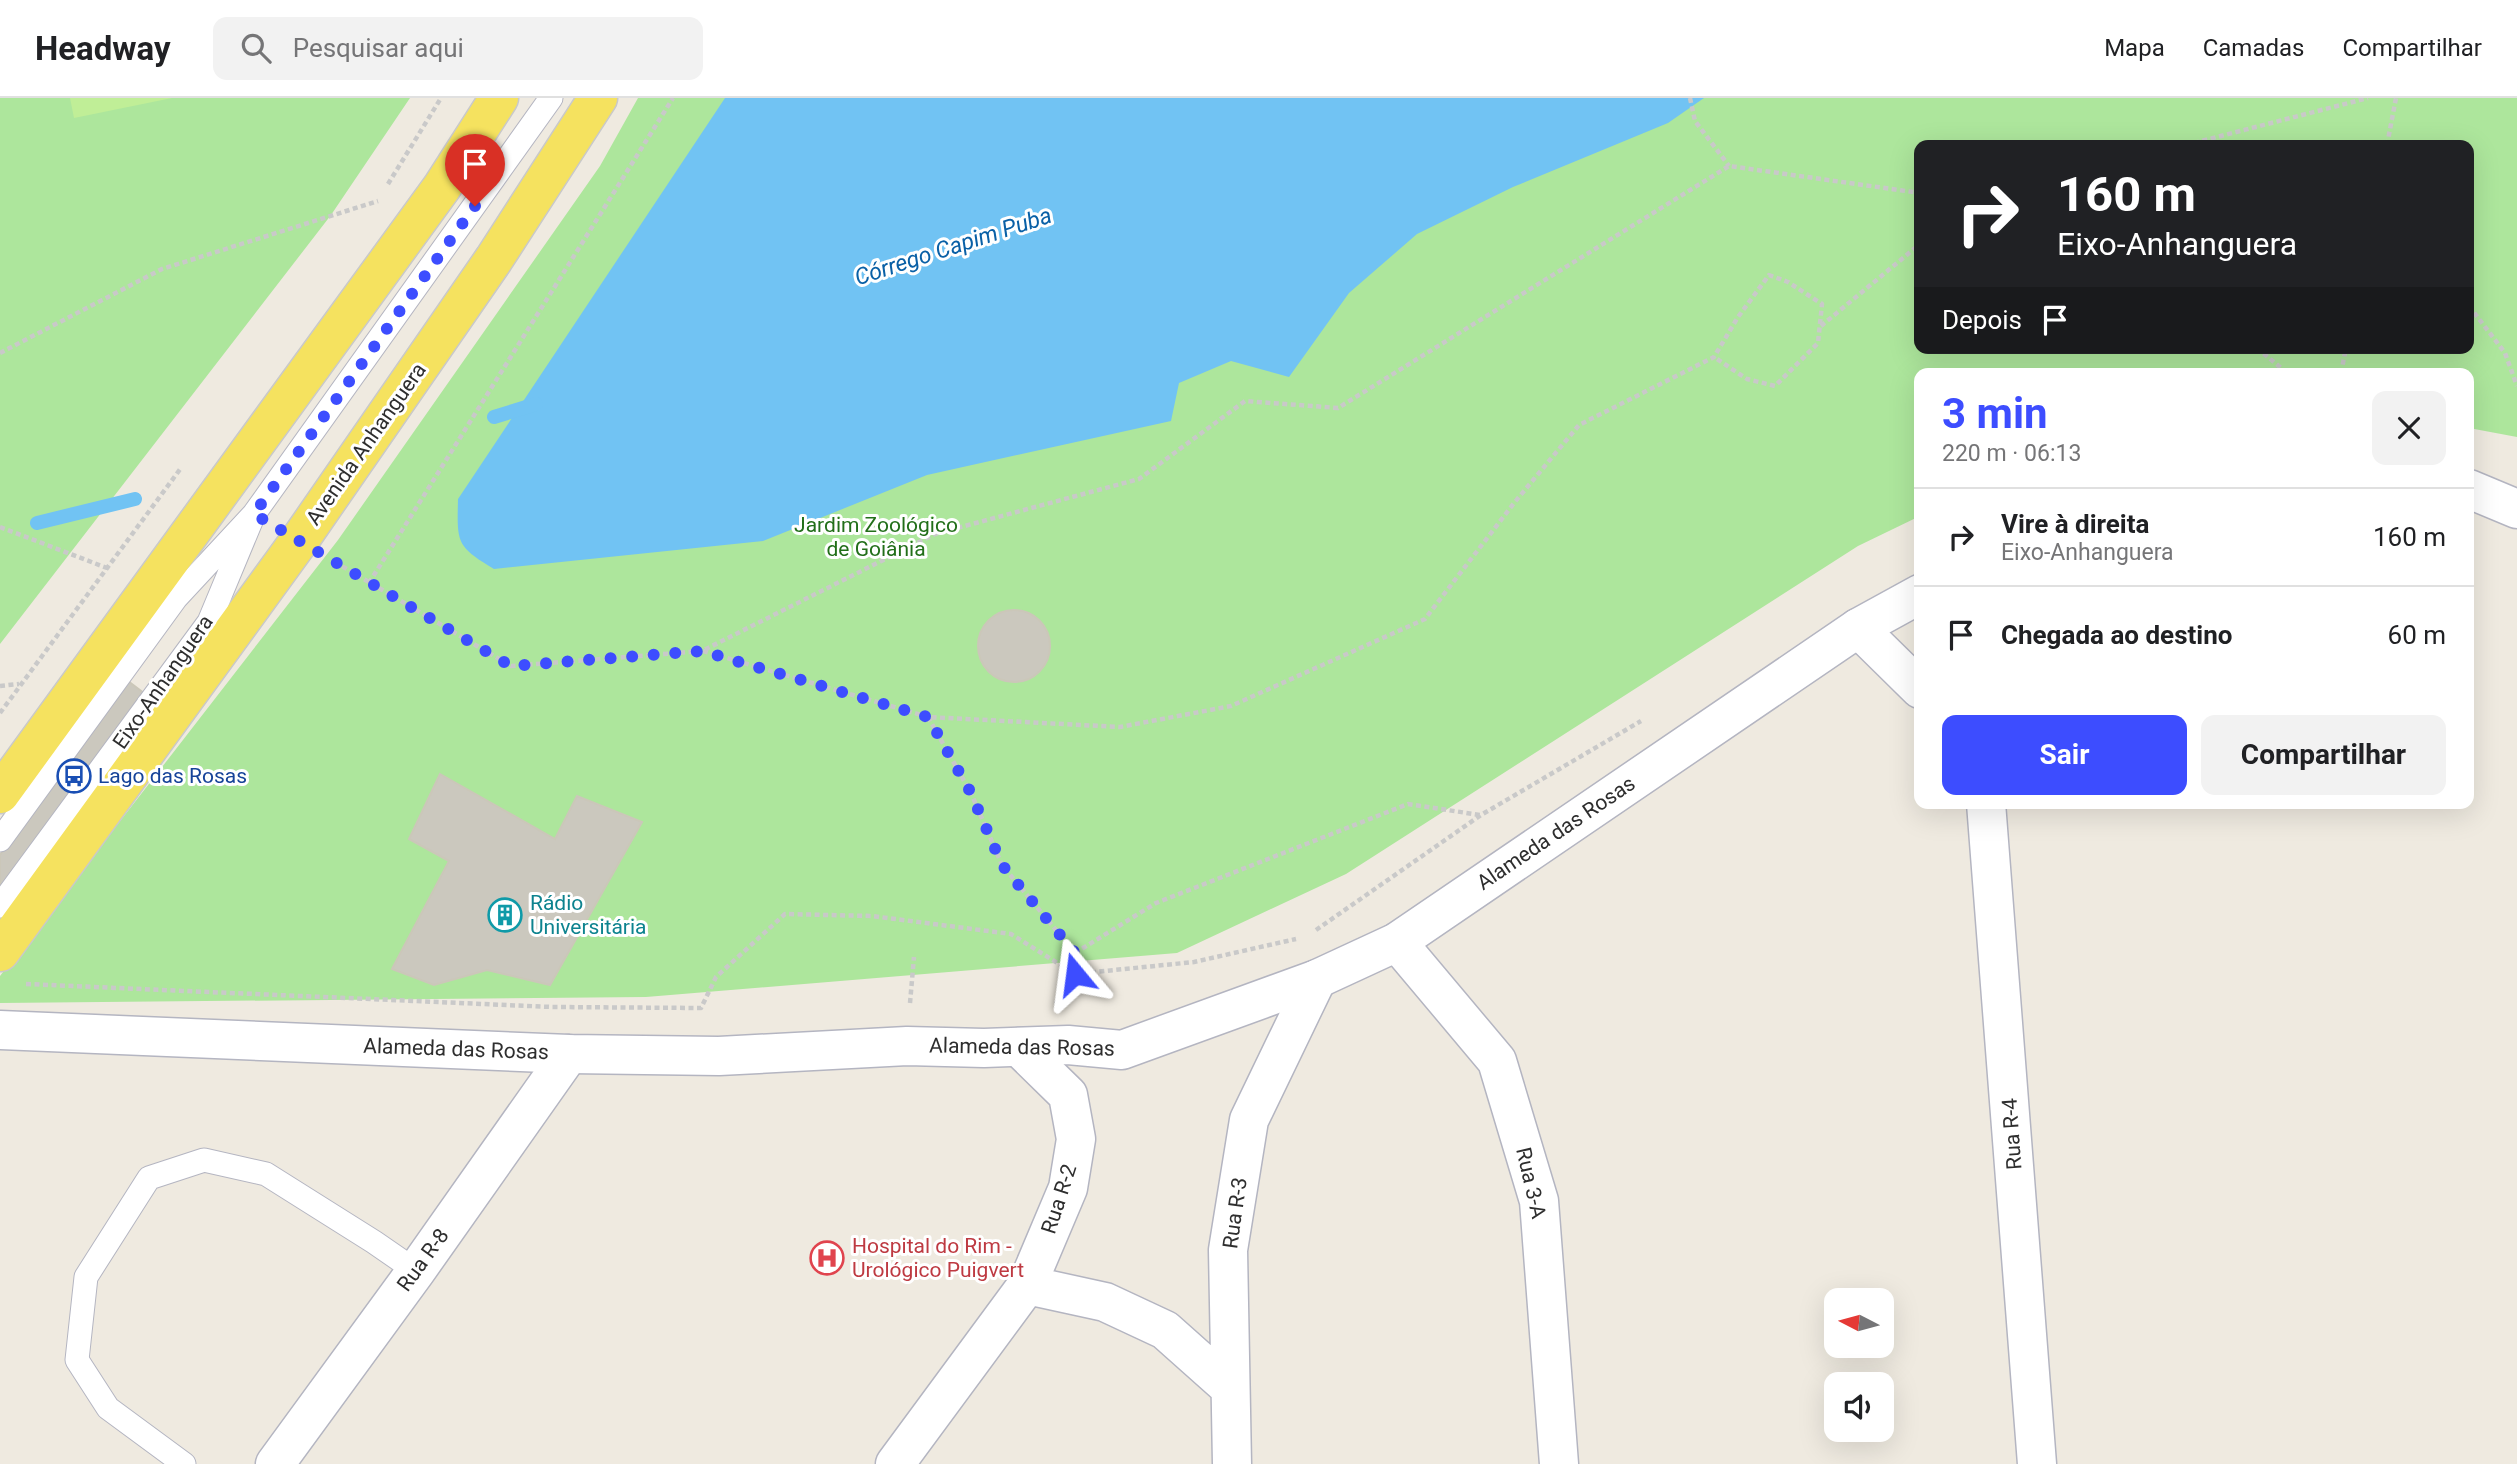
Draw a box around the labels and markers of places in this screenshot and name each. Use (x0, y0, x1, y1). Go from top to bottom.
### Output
pin (445, 134, 505, 206)
bus stop icon: Lago das Rosas (55, 757, 93, 795)
place label: Lago das Rosas (98, 764, 247, 788)
place label: Rádio Universitária (530, 891, 647, 939)
building icon: Rádio Universitária (486, 896, 524, 934)
place label: Hospital do Rim - Urológico Puigvert (852, 1234, 1024, 1282)
hospital icon: Hospital do Rim - Urológico Puigvert (808, 1239, 846, 1277)

